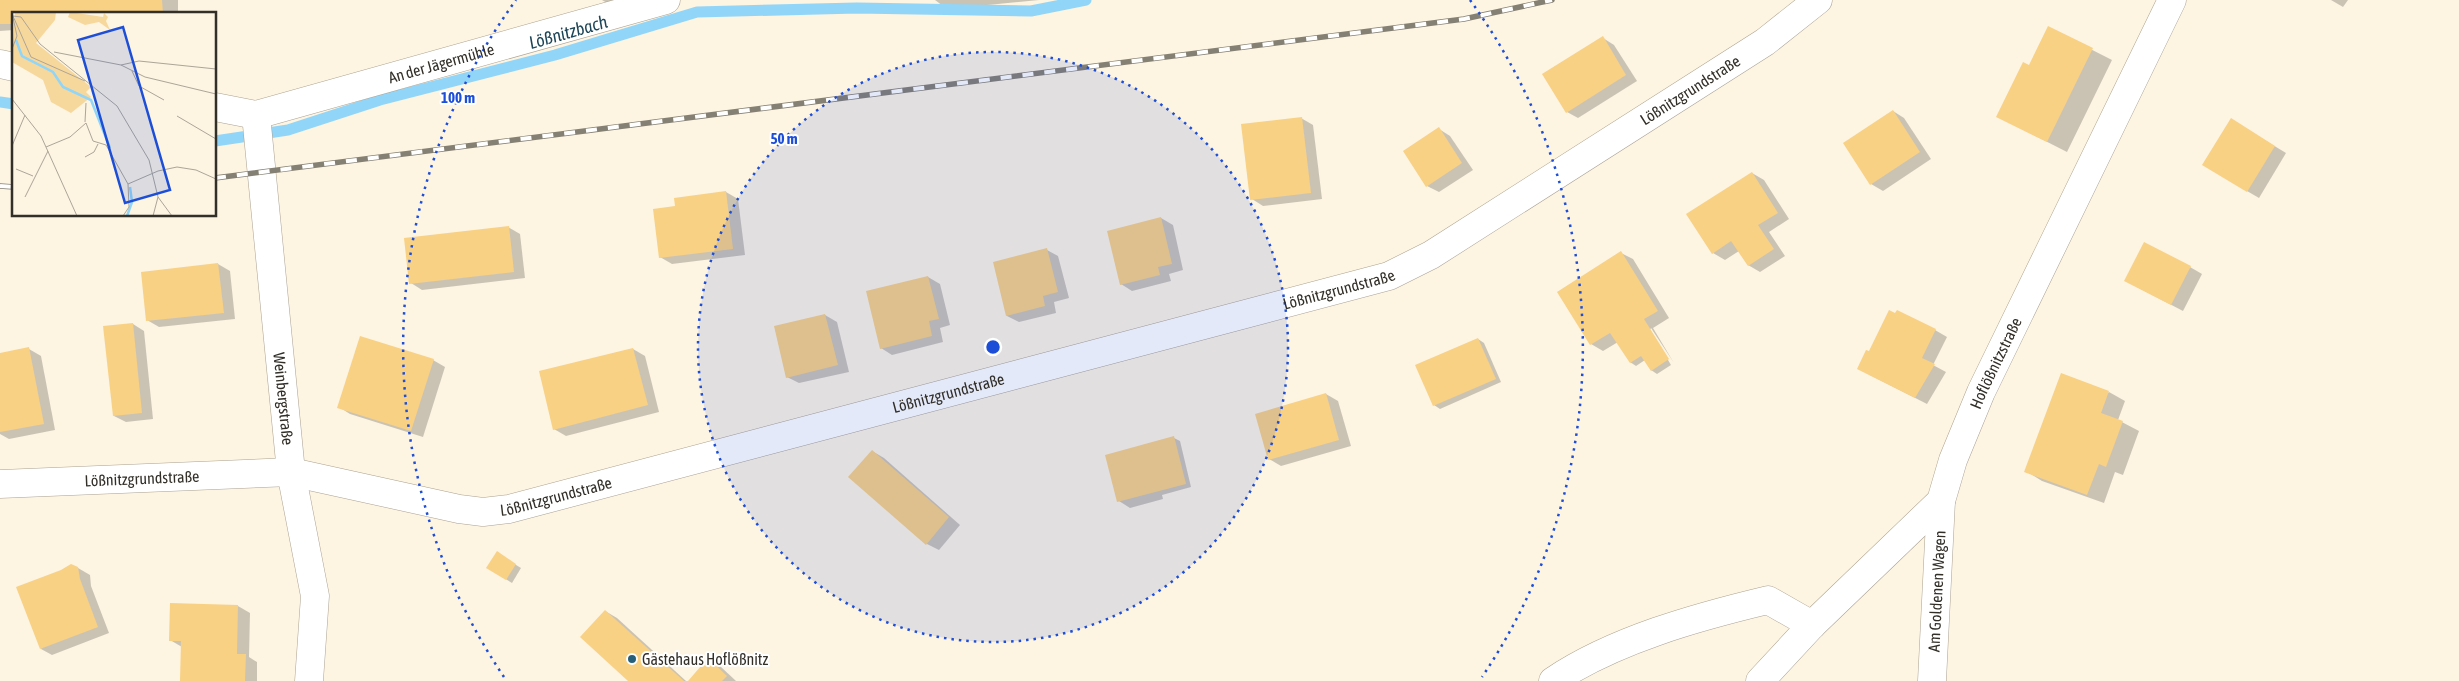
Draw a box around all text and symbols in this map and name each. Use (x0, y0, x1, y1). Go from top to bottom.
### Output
water label: Lößnitzbach (526, 11, 610, 53)
inset map (12, 12, 216, 216)
street label: An der Jägermühle (386, 40, 496, 86)
street label: Lößnitzgrundstraße (1637, 51, 1743, 128)
text: 100 m (441, 89, 475, 106)
text: 50 m (771, 130, 798, 147)
street label: Lößnitzgrundstraße (1281, 266, 1398, 313)
street label: Hoflößnitzstraße (1966, 314, 2025, 411)
centre of rings (984, 338, 1002, 356)
street label: Weinbergstraße (270, 352, 297, 446)
street label: Lößnitzgrundstraße (890, 369, 1006, 416)
street label: Lößnitzgrundstraße (84, 467, 200, 490)
street label: Lößnitzgrundstraße (499, 473, 614, 519)
street label: Am Goldenen Wagen (1924, 530, 1949, 652)
place label: Gästehaus Hoflößnitz (642, 650, 768, 668)
marker: Gästehaus Hoflößnitz (626, 653, 638, 665)

